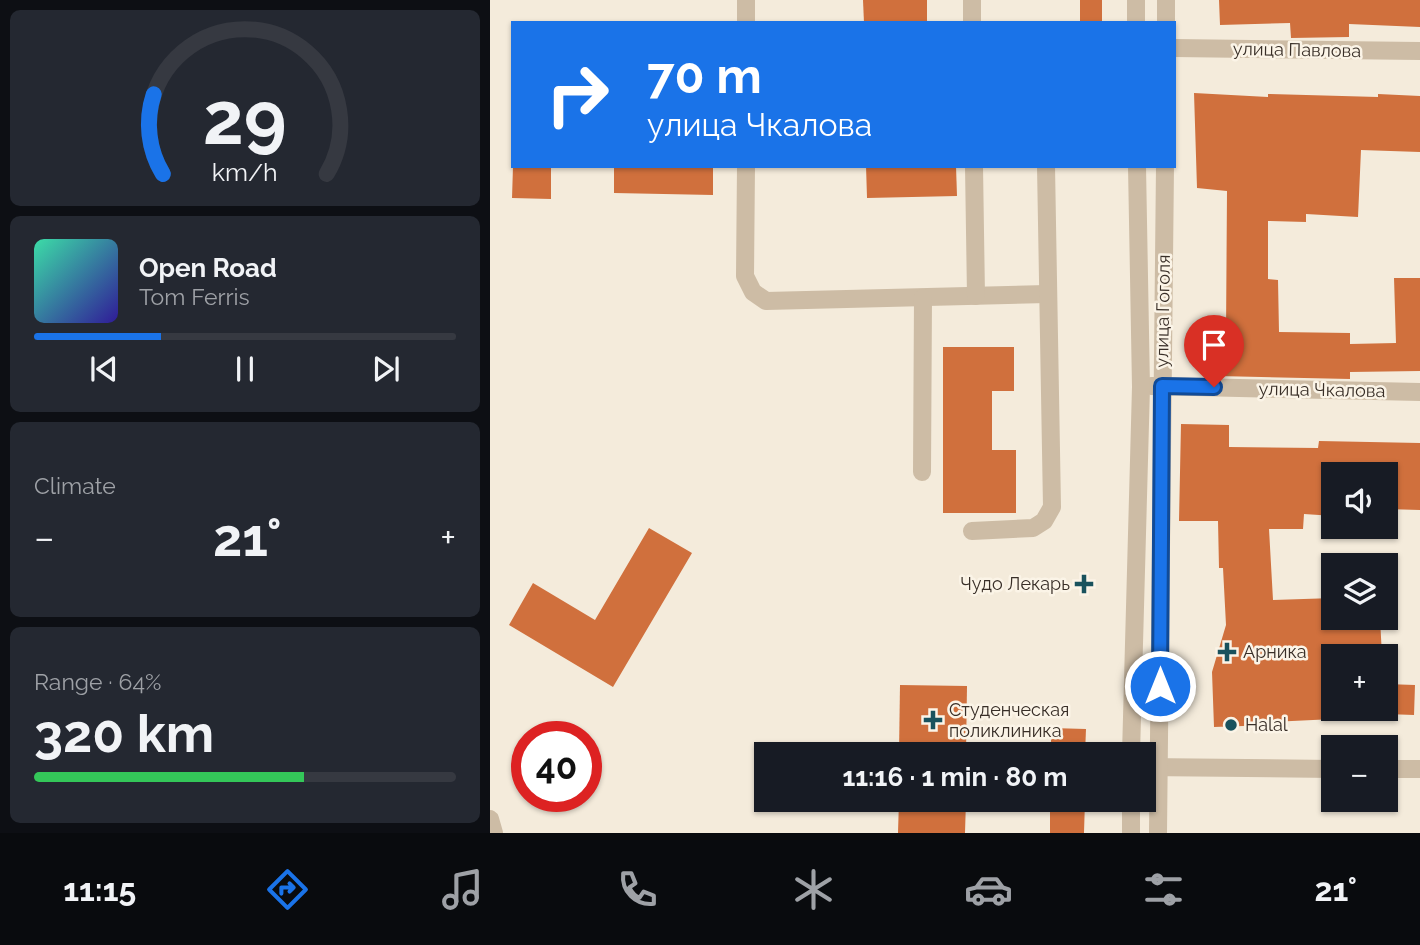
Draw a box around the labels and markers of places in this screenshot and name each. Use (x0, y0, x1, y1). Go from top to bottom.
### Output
pin (1184, 315, 1244, 387)
place label: Чудо Лекарь (960, 573, 1070, 594)
marker: Чудо Лекарь (1076, 576, 1092, 592)
place label: Арника (1243, 641, 1307, 662)
marker: Арника (1217, 642, 1237, 662)
place label: Студенческая поликлиника (949, 699, 1069, 741)
marker: Студенческая поликлиника (923, 710, 943, 730)
place label: Halal (1245, 714, 1288, 735)
marker: Halal (1223, 717, 1239, 733)

